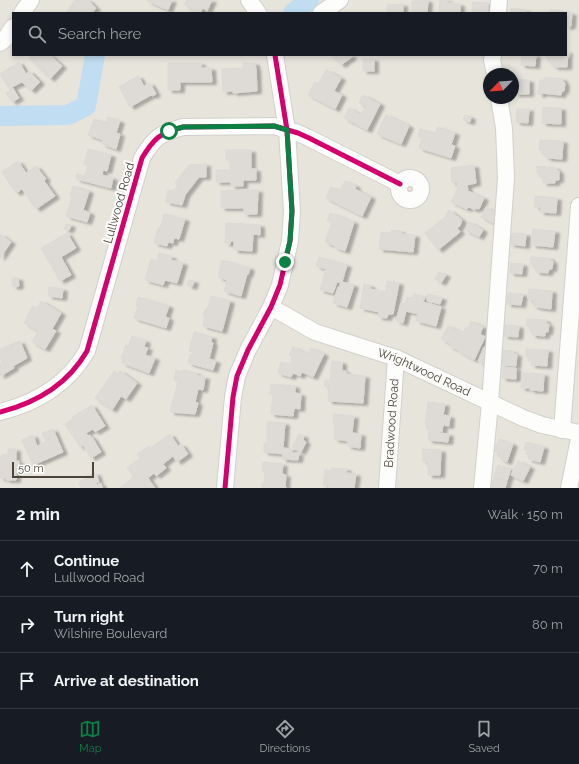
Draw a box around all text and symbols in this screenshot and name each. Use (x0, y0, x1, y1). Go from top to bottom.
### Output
search box (12, 12, 567, 56)
icon: search (26, 23, 48, 45)
text: Search here (58, 25, 141, 43)
north arrow (483, 68, 519, 104)
route start (160, 122, 178, 140)
street label: Lullwood Road (101, 161, 137, 245)
route end (276, 253, 294, 271)
street label: Wrightwood Road (376, 346, 473, 399)
street label: Bradwood Road (381, 378, 402, 468)
scale bar (12, 460, 94, 479)
text: 50 m (18, 462, 44, 475)
text: 2 min (16, 504, 60, 524)
text: Walk · 150 m (488, 507, 563, 522)
text: Continue (54, 552, 119, 570)
icon: ahead (16, 558, 38, 580)
text: 70 m (533, 561, 563, 576)
text: Lullwood Road (54, 570, 145, 585)
text: Turn right (54, 608, 124, 626)
icon: right (16, 614, 38, 636)
text: 80 m (532, 617, 563, 632)
text: Wilshire Boulevard (54, 626, 167, 641)
icon: arrive (16, 670, 38, 692)
text: Arrive at destination (54, 672, 199, 690)
tab: Map (79, 718, 101, 755)
tab: Directions (260, 718, 310, 755)
tab: Saved (468, 718, 500, 755)

